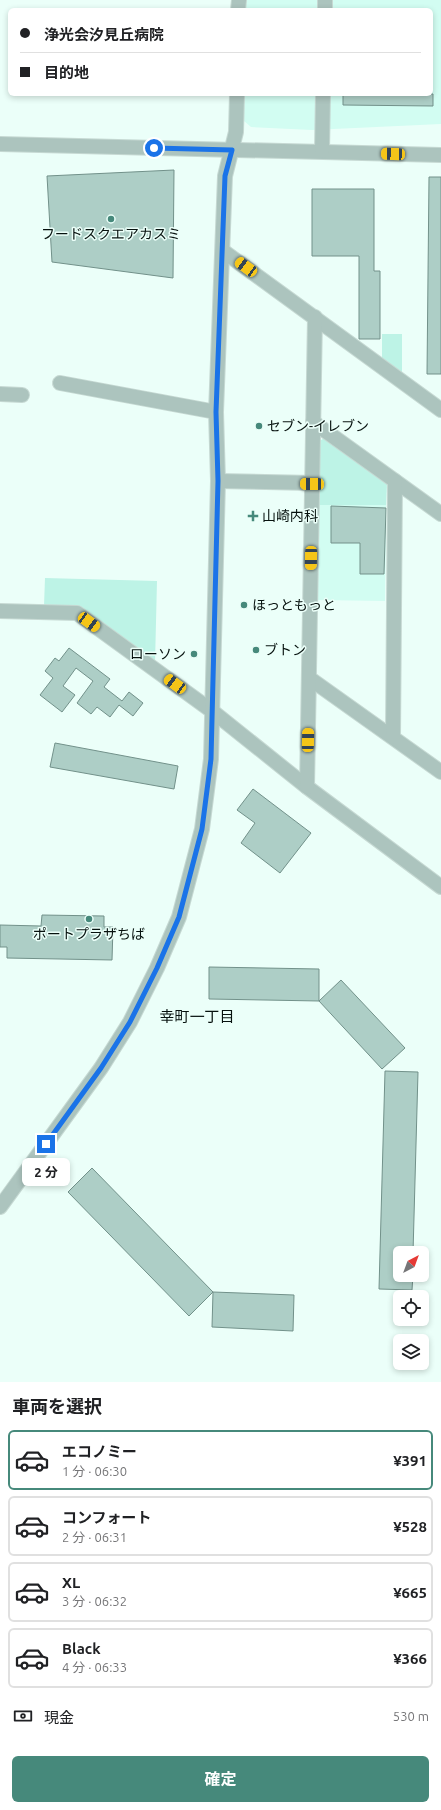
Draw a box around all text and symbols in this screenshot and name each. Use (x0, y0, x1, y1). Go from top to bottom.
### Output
text: 浄光会汐見丘病院 (44, 26, 164, 43)
text: 目的地 (44, 64, 89, 81)
route start (145, 139, 163, 157)
car (381, 148, 405, 160)
marker: フードスクエアカスミ (106, 214, 116, 224)
place label: フードスクエアカスミ (41, 226, 181, 242)
car (233, 255, 259, 279)
place label: セブン-イレブン (267, 418, 369, 434)
marker: セブン-イレブン (254, 421, 264, 431)
car (300, 478, 324, 490)
place label: 山崎内科 (262, 508, 318, 524)
marker: 山崎内科 (247, 510, 259, 522)
car (305, 546, 317, 570)
place label: ほっともっと (252, 597, 336, 613)
marker: ほっともっと (239, 600, 249, 610)
car (76, 610, 102, 634)
place label: ブトン (264, 642, 306, 658)
marker: ブトン (251, 645, 261, 655)
place label: ローソン (130, 646, 186, 662)
marker: ローソン (189, 649, 199, 659)
car (162, 672, 188, 696)
car (302, 728, 314, 752)
marker: ポートプラザちば (84, 914, 94, 924)
place label: ポートプラザちば (33, 926, 145, 942)
district label: 幸町一丁目 (159, 1008, 235, 1025)
route end (37, 1135, 55, 1153)
callout: 2 分 (22, 1158, 70, 1186)
text: 2 分 (34, 1165, 58, 1179)
north arrow (393, 1246, 429, 1282)
map controls (393, 1246, 429, 1370)
button: locate (393, 1290, 429, 1326)
button: layers (393, 1334, 429, 1370)
text: 車両を選択 (12, 1396, 102, 1416)
icon: car (14, 1442, 50, 1478)
text: エコノミー (62, 1443, 137, 1460)
text: ¥391 (393, 1452, 427, 1469)
text: 1 分 · 06:30 (62, 1464, 127, 1478)
icon: car (14, 1508, 50, 1544)
text: コンフォート (62, 1509, 152, 1526)
text: ¥528 (393, 1518, 427, 1535)
text: 2 分 · 06:31 (62, 1530, 127, 1544)
icon: car (14, 1574, 50, 1610)
text: XL (62, 1574, 80, 1591)
text: ¥665 (393, 1584, 427, 1601)
text: 3 分 · 06:32 (62, 1594, 127, 1608)
icon: car (14, 1640, 50, 1676)
text: Black (62, 1640, 101, 1657)
text: ¥366 (393, 1650, 427, 1667)
text: 4 分 · 06:33 (62, 1660, 127, 1674)
icon: cash (12, 1705, 34, 1727)
text: 現金 (44, 1709, 74, 1726)
text: 530 m (393, 1709, 429, 1723)
button: 確定 (12, 1756, 429, 1802)

